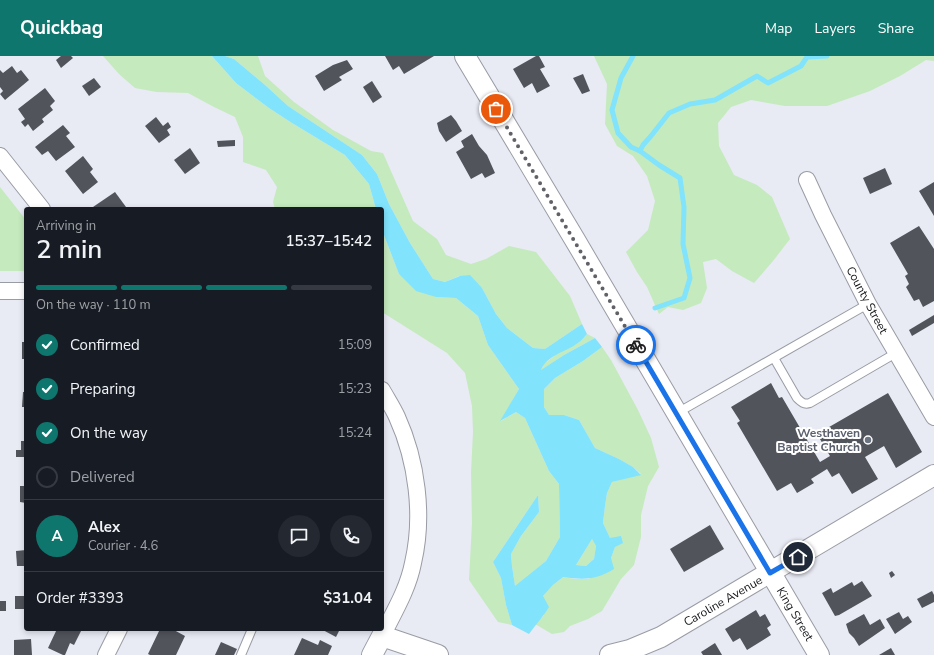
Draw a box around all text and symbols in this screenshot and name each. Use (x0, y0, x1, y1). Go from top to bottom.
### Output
text: Quickbag (20, 15, 103, 41)
text: Map (765, 19, 792, 38)
text: Layers (814, 19, 856, 38)
text: Share (878, 19, 914, 38)
pin (479, 92, 513, 126)
icon: bag (485, 98, 507, 120)
text: Arriving in (36, 217, 96, 235)
text: 15:37–15:42 (285, 231, 372, 251)
text: 2 min (36, 232, 102, 267)
street label: County Street (843, 264, 892, 337)
text: On the way · 110 m (36, 296, 151, 314)
courier (616, 325, 656, 365)
icon: check (36, 334, 58, 356)
icon: bike (625, 334, 647, 356)
text: Confirmed (70, 335, 140, 355)
text: 15:09 (338, 336, 372, 354)
icon: check (36, 378, 58, 400)
text: Preparing (70, 379, 135, 399)
text: 15:23 (338, 380, 372, 398)
icon: check (36, 422, 58, 444)
text: On the way (70, 423, 148, 443)
text: 15:24 (338, 424, 372, 442)
place label: Westhaven Baptist Church (777, 425, 860, 455)
marker: Westhaven Baptist Church (863, 435, 873, 445)
text: Delivered (70, 467, 135, 487)
button: chat (278, 515, 320, 557)
button: phone (330, 515, 372, 557)
text: Alex (88, 517, 120, 537)
text: A (51, 526, 63, 546)
text: Courier · 4.6 (88, 537, 158, 555)
pin (781, 540, 815, 574)
icon: home (787, 546, 809, 568)
street label: Caroline Avenue (681, 572, 765, 630)
street label: King Street (773, 584, 818, 644)
text: Order #3393 (36, 588, 124, 608)
text: $31.04 (323, 588, 372, 608)

